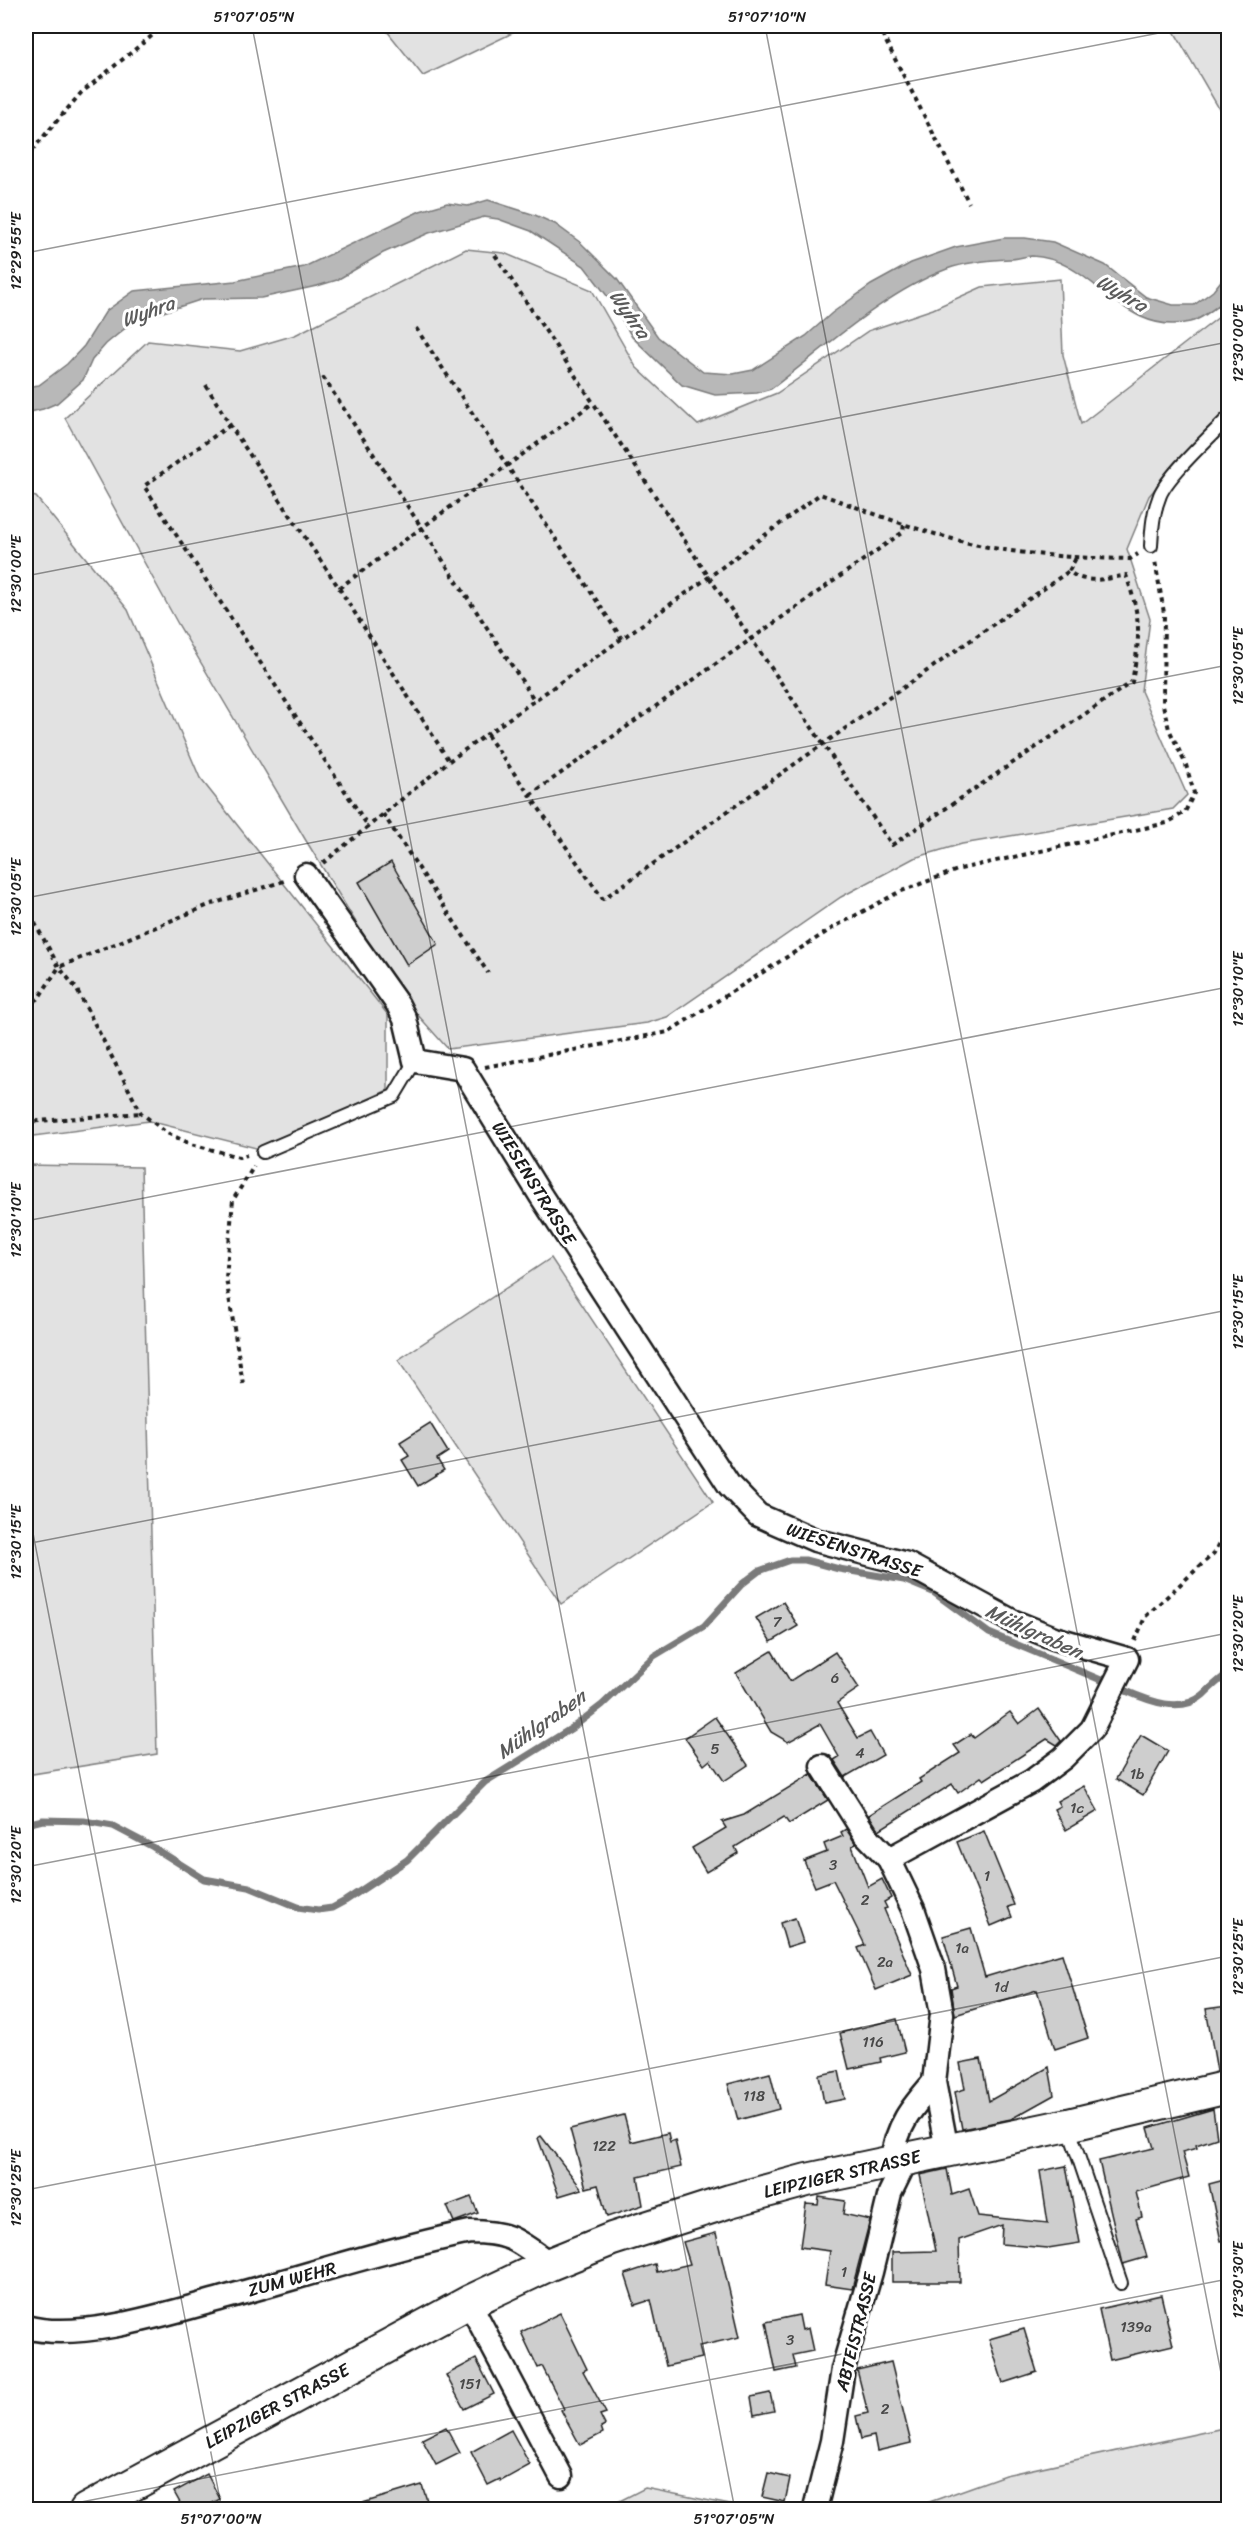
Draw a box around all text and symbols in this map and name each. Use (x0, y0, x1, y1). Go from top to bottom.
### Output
text: 51°07'05"N (214, 4, 295, 30)
text: 51°07'10"N (728, 4, 807, 30)
text: 12°29'55"E (3, 210, 29, 290)
water label: Wyhra (1089, 265, 1156, 323)
water label: Wyhra (600, 282, 661, 348)
water label: Wyhra (117, 285, 182, 337)
text: 12°30'00"E (1225, 302, 1251, 382)
text: 12°30'00"E (3, 533, 29, 613)
text: 12°30'05"E (1225, 625, 1251, 705)
text: 12°30'05"E (3, 856, 29, 936)
text: 12°30'10"E (1225, 950, 1251, 1027)
street label: WIESENSTRASSE (483, 1115, 585, 1252)
text: 12°30'10"E (3, 1181, 29, 1258)
text: 12°30'15"E (1225, 1273, 1251, 1349)
text: 12°30'15"E (3, 1503, 29, 1579)
street label: WIESENSTRASSE (782, 1513, 927, 1587)
water label: Mühlgraben (980, 1594, 1090, 1670)
text: 12°30'20"E (1225, 1594, 1251, 1673)
house number: 7 (773, 1609, 783, 1635)
house number: 6 (831, 1665, 839, 1691)
water label: Mühlgraben (489, 1679, 595, 1768)
house number: 5 (710, 1736, 720, 1762)
house number: 4 (855, 1740, 865, 1766)
house number: 1b (1130, 1761, 1144, 1787)
house number: 1c (1070, 1795, 1084, 1821)
text: 12°30'20"E (3, 1825, 29, 1904)
house number: 3 (829, 1852, 837, 1878)
house number: 1 (984, 1863, 990, 1889)
house number: 2 (861, 1887, 870, 1913)
text: 12°30'25"E (1225, 1917, 1251, 1996)
house number: 1a (955, 1935, 969, 1961)
house number: 2a (877, 1949, 894, 1975)
house number: 1d (994, 1974, 1009, 2000)
house number: 116 (862, 2029, 884, 2055)
house number: 118 (743, 2083, 765, 2109)
house number: 122 (592, 2133, 616, 2159)
street label: LEIPZIGER STRASSE (760, 2140, 925, 2208)
text: 12°30'25"E (3, 2148, 29, 2227)
text: 12°30'30"E (1225, 2240, 1251, 2319)
street label: ZUM WEHR (244, 2252, 340, 2306)
house number: 1 (841, 2259, 847, 2285)
street label: ABTEISTRASSE (826, 2268, 886, 2396)
house number: 139a (1120, 2314, 1152, 2340)
house number: 3 (786, 2327, 794, 2353)
street label: LEIPZIGER STRASSE (199, 2354, 356, 2458)
house number: 151 (459, 2371, 481, 2397)
house number: 2 (881, 2396, 890, 2422)
text: 51°07'00"N (180, 2506, 262, 2532)
text: 51°07'05"N (694, 2506, 775, 2532)

